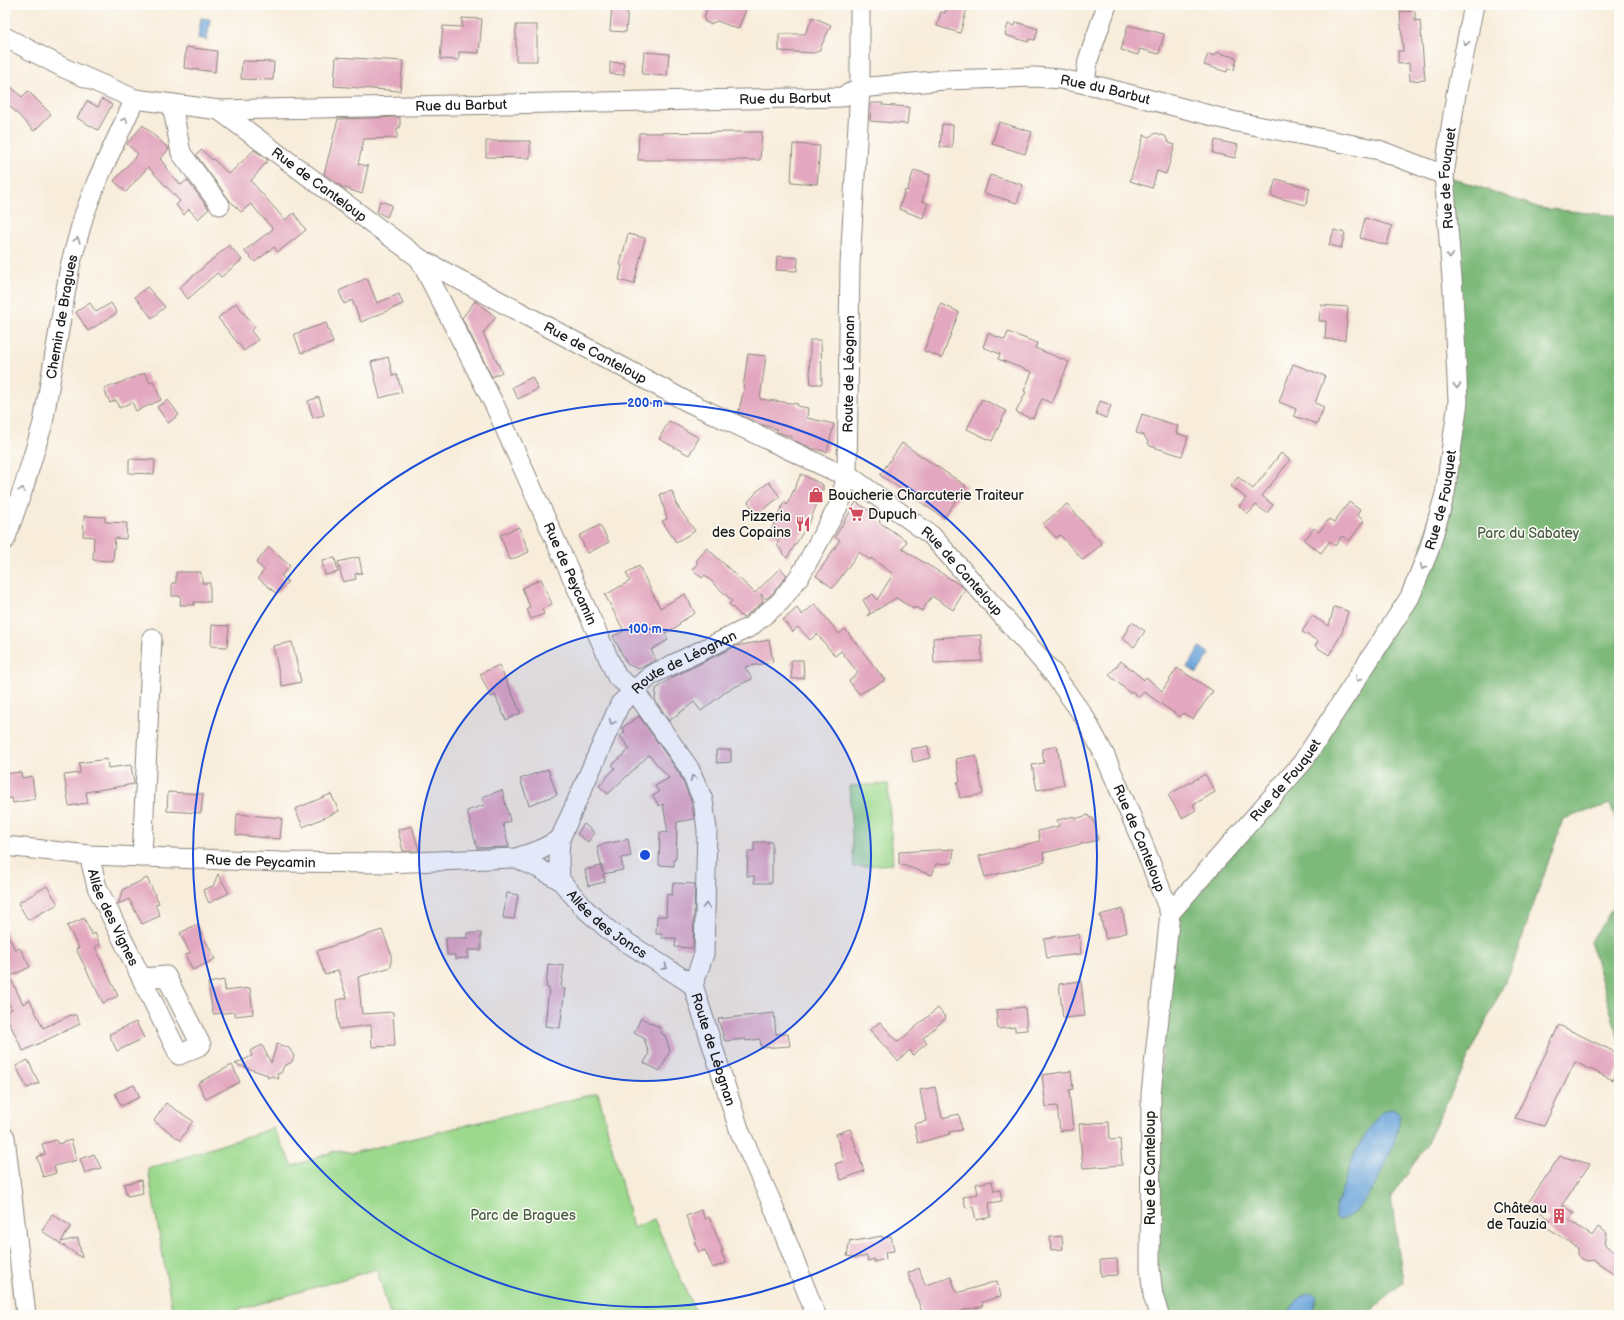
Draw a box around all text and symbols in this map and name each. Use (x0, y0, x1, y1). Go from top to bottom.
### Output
one-way arrow (1463, 40, 1471, 46)
street label: Rue du Barbut (1059, 71, 1153, 108)
street label: Rue du Barbut (739, 89, 832, 108)
street label: Rue du Barbut (415, 95, 508, 114)
one-way arrow (121, 116, 129, 123)
street label: Rue de Fouquet (1435, 126, 1460, 230)
street label: Rue de Canteloup (268, 143, 371, 225)
one-way arrow (72, 237, 81, 244)
street label: Chemin de Bragues (42, 252, 81, 380)
one-way arrow (1445, 253, 1454, 259)
street label: Route de Léognan (839, 315, 858, 433)
street label: Rue de Canteloup (541, 318, 650, 387)
one-way arrow (1453, 383, 1461, 389)
text: 200 m (627, 396, 663, 411)
street label: Rue de Fouquet (1421, 448, 1460, 552)
one-way arrow (17, 486, 26, 493)
shop icon: Boucherie Charcuterie Traiteur (807, 486, 825, 504)
place label: Boucherie Charcuterie Traiteur (828, 487, 1025, 504)
supermarket icon: Dupuch (847, 505, 865, 523)
place label: Dupuch (868, 506, 917, 523)
place label: Pizzeria des Copains (712, 508, 791, 541)
restaurant icon: Pizzeria des Copains (794, 515, 812, 533)
street label: Rue de Peycamin (540, 520, 601, 627)
street label: Rue de Canteloup (918, 522, 1007, 619)
park label: Parc du Sabatey (1477, 525, 1580, 542)
one-way arrow (1419, 564, 1427, 571)
text: 100 m (628, 622, 662, 637)
street label: Route de Léognan (628, 626, 739, 697)
one-way arrow (1355, 675, 1362, 682)
one-way arrow (609, 718, 617, 726)
street label: Rue de Fouquet (1246, 735, 1324, 825)
one-way arrow (690, 775, 698, 783)
street label: Rue de Canteloup (1110, 782, 1169, 894)
centre of rings (638, 848, 652, 862)
street label: Rue de Peycamin (205, 851, 316, 871)
street label: Allée des Vignes (84, 867, 143, 969)
street label: Allée des Joncs (564, 886, 650, 962)
one-way arrow (701, 903, 710, 909)
one-way arrow (661, 963, 668, 970)
street label: Route de Léognan (688, 991, 740, 1108)
street label: Rue de Canteloup (1142, 1111, 1159, 1225)
place label: Château de Tauzia (1487, 1200, 1547, 1233)
park label: Parc de Bragues (470, 1207, 576, 1224)
building icon: Château de Tauzia (1550, 1207, 1568, 1225)

